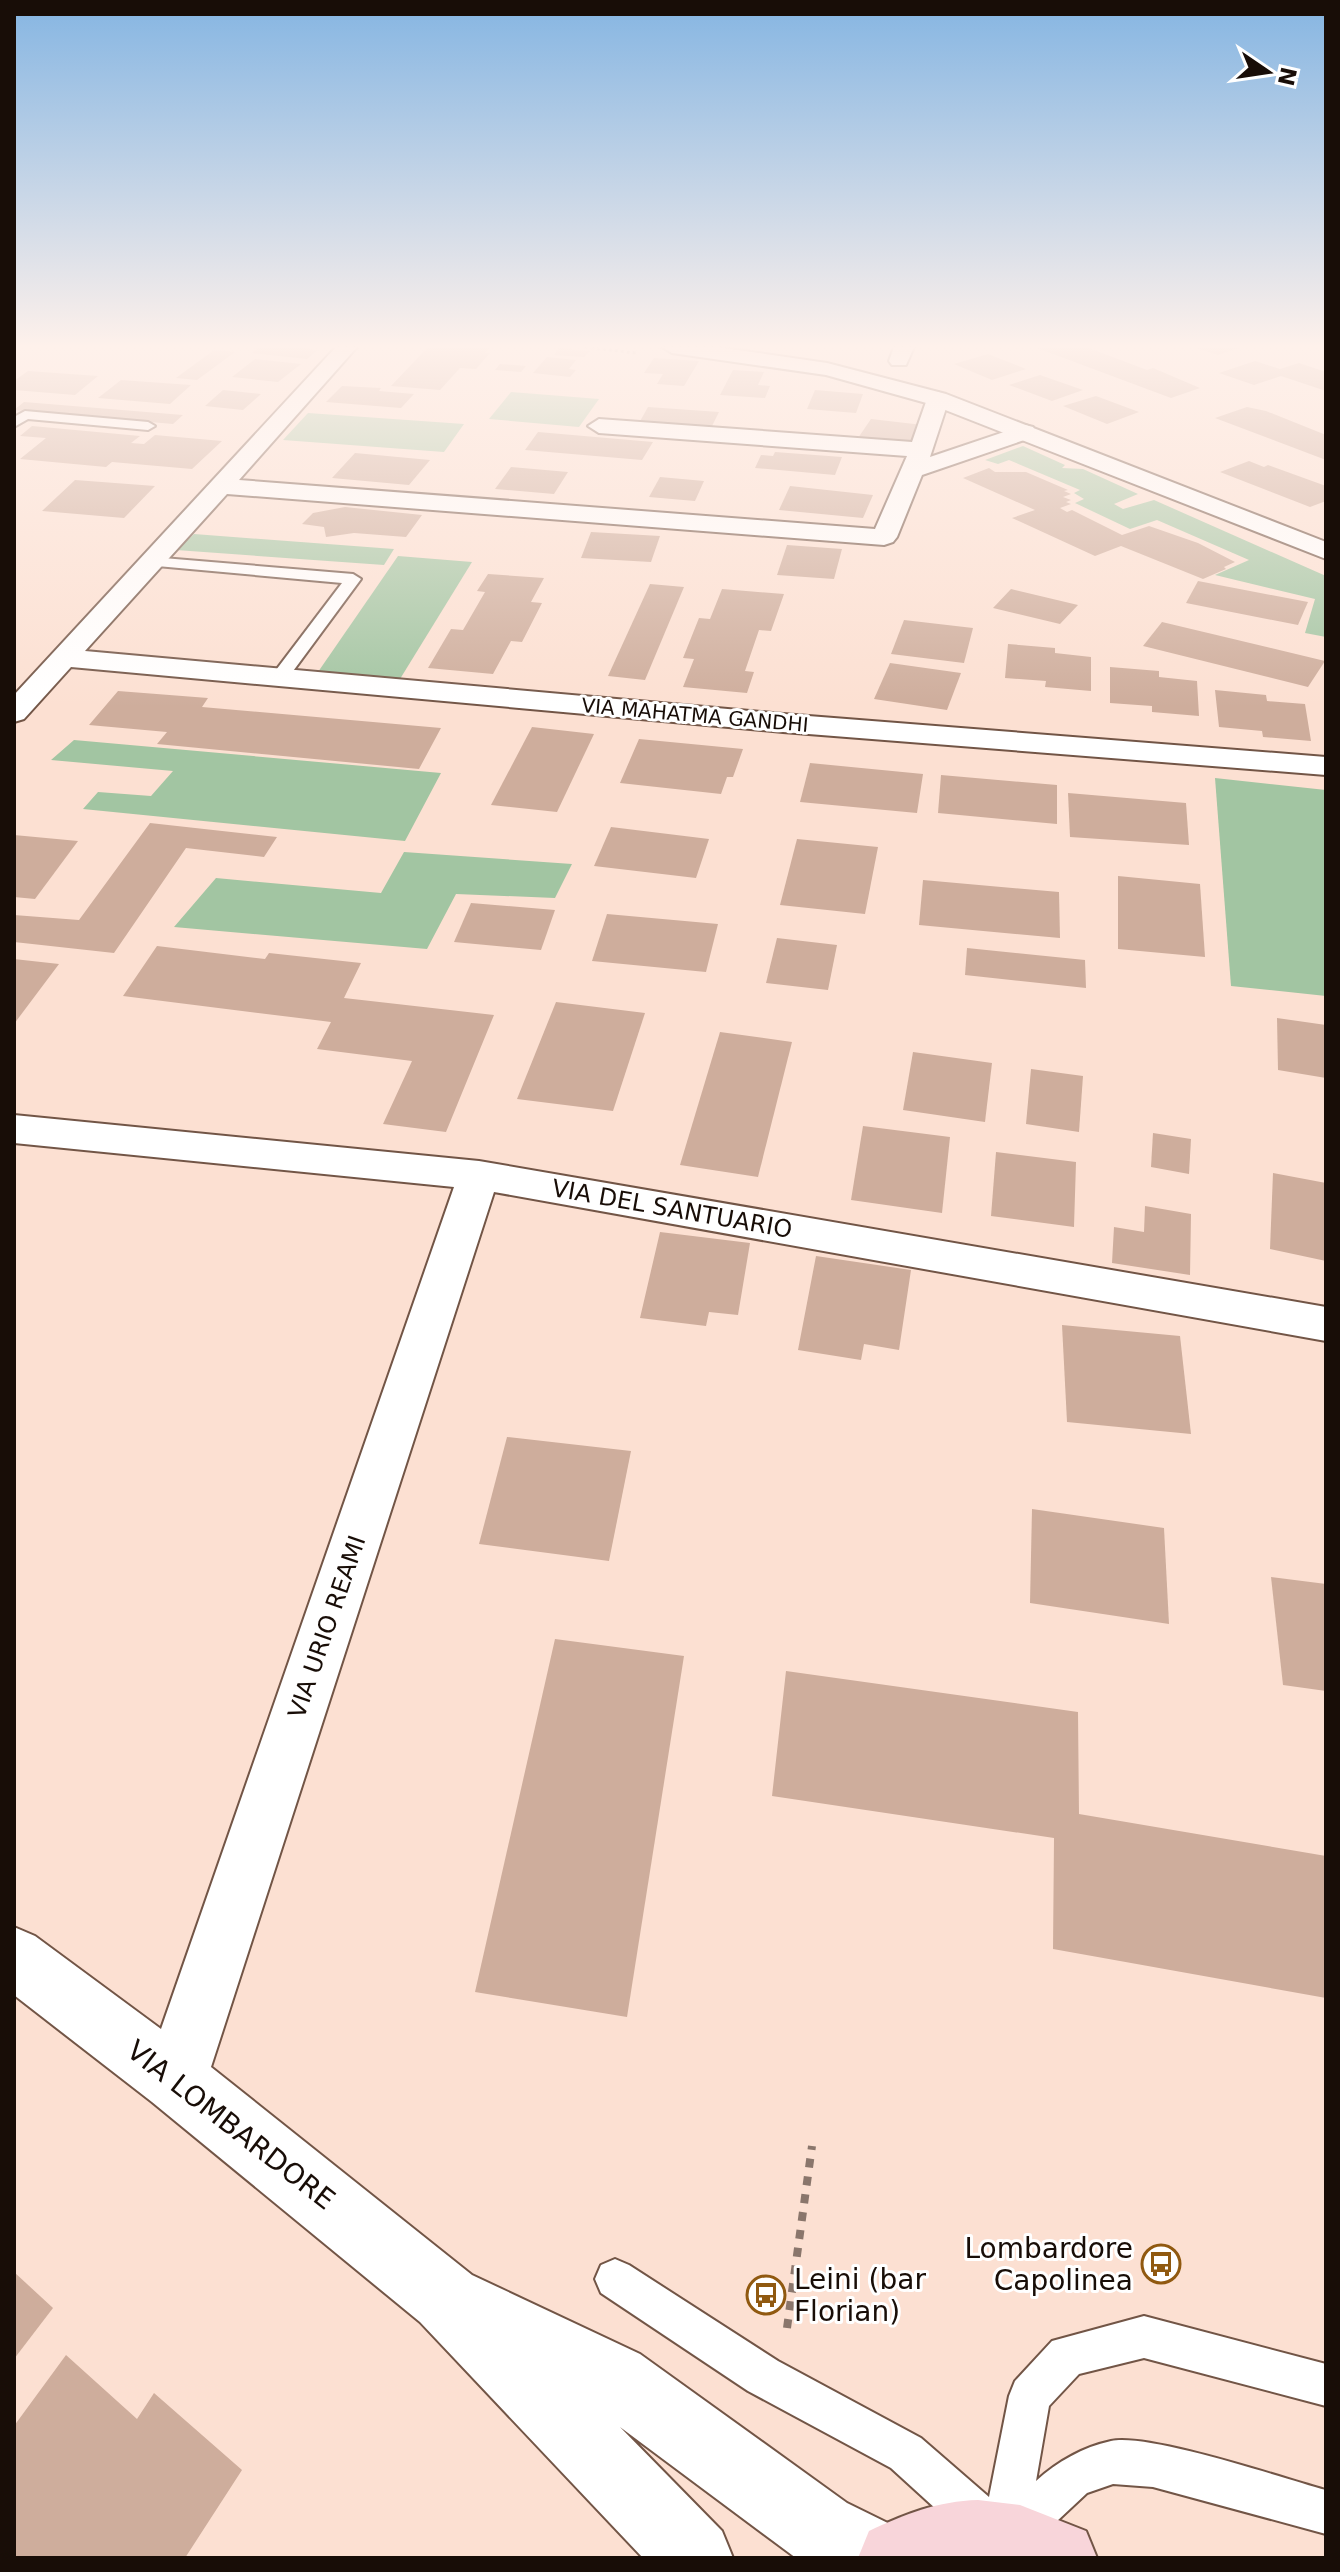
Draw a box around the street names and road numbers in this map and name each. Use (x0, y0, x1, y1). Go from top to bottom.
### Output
street label: VIA MAHATMA GANDHI (581, 693, 809, 737)
street label: VIA DEL SANTUARIO (550, 1174, 794, 1244)
street label: VIA URIO REAMI (283, 1532, 371, 1722)
street label: VIA LOMBARDORE (120, 2034, 342, 2216)

